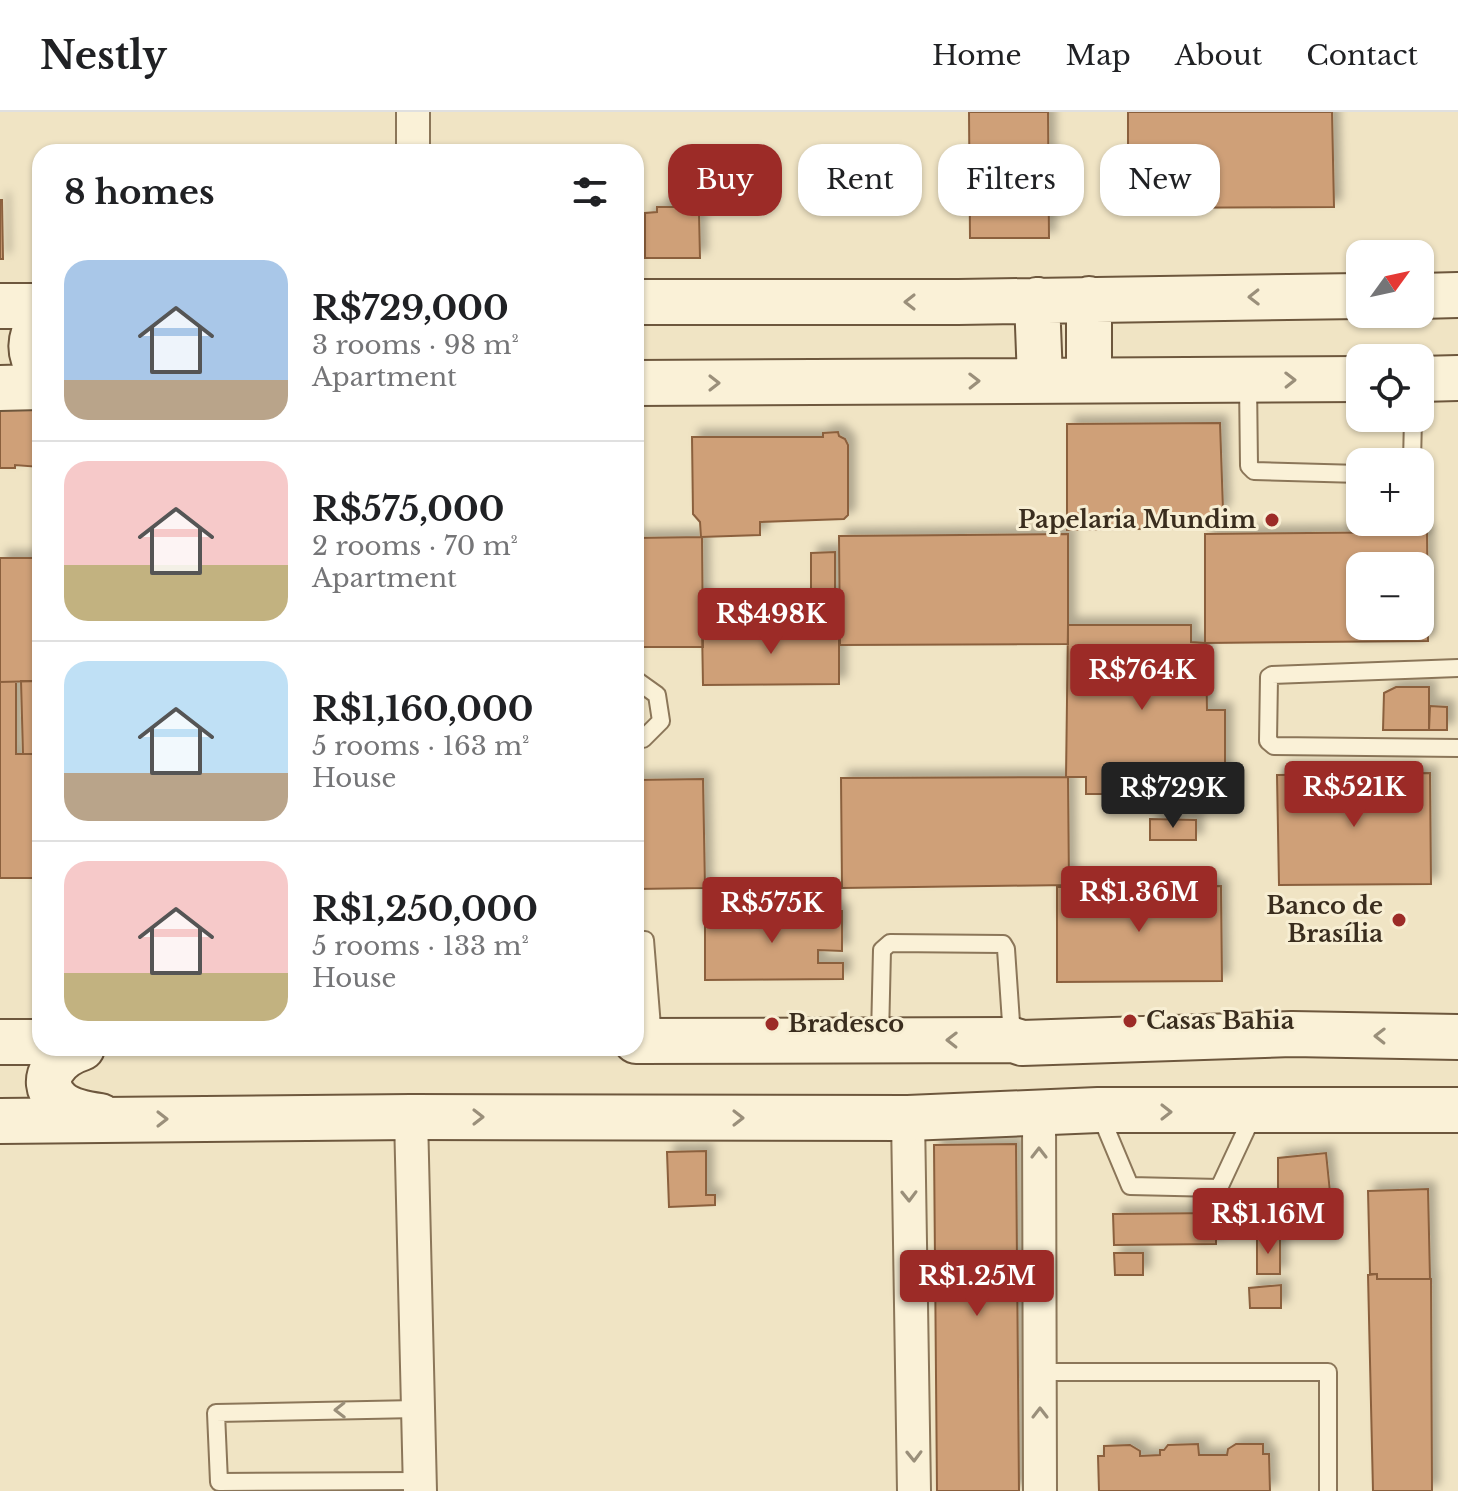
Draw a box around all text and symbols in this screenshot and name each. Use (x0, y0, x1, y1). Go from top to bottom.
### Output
text: Nestly (40, 32, 167, 79)
text: Home (932, 38, 1022, 73)
text: Map (1066, 38, 1131, 73)
text: About (1175, 38, 1262, 73)
text: Contact (1306, 38, 1418, 73)
chip: Buy (668, 144, 782, 216)
chip: Rent (798, 144, 922, 216)
chip: Filters (938, 144, 1084, 216)
chip: New (1100, 144, 1220, 216)
icon: filters (568, 170, 612, 214)
text: 8 homes (64, 171, 215, 213)
north arrow (1346, 240, 1434, 328)
map controls (1346, 240, 1434, 640)
text: R$729,000 (312, 287, 509, 329)
one-way arrow (1247, 289, 1260, 306)
icon: home (128, 292, 224, 388)
one-way arrow (903, 293, 916, 311)
text: 3 rooms · 98 m² (312, 329, 519, 361)
button: locate (1346, 344, 1434, 432)
text: Apartment (312, 361, 457, 393)
one-way arrow (1284, 371, 1297, 389)
one-way arrow (968, 372, 981, 390)
one-way arrow (708, 374, 721, 392)
button: + (1346, 448, 1434, 536)
text: R$575,000 (312, 488, 504, 530)
icon: home (128, 493, 224, 589)
place label: Papelaria Mundim (1018, 505, 1256, 534)
marker: Papelaria Mundim (1263, 511, 1281, 529)
text: 2 rooms · 70 m² (312, 530, 518, 562)
button: − (1346, 552, 1434, 640)
text: Apartment (312, 562, 457, 594)
pin: R$498K (706, 588, 836, 656)
text: R$498K (716, 598, 826, 630)
pin: R$764K (1077, 644, 1207, 712)
text: R$764K (1088, 654, 1196, 686)
text: R$1,160,000 (312, 688, 533, 730)
icon: home (128, 693, 224, 789)
text: 5 rooms · 163 m² (312, 730, 530, 762)
pin: R$521K (1289, 761, 1419, 829)
text: House (312, 762, 396, 794)
pin: R$729K (1108, 762, 1238, 830)
text: R$521K (1302, 771, 1406, 803)
text: R$729K (1119, 772, 1227, 804)
pin: R$1.36M (1065, 866, 1213, 934)
text: R$1.36M (1079, 876, 1199, 908)
pin: R$575K (707, 877, 837, 945)
text: R$575K (720, 887, 824, 919)
text: R$1,250,000 (312, 888, 538, 930)
place label: Banco de Brasília (1266, 891, 1383, 948)
icon: home (128, 893, 224, 989)
marker: Banco de Brasília (1390, 911, 1408, 929)
text: 5 rooms · 133 m² (312, 930, 529, 962)
text: House (312, 962, 396, 994)
place label: Casas Bahia (1146, 1006, 1295, 1035)
place label: Bradesco (788, 1009, 904, 1038)
marker: Casas Bahia (1121, 1012, 1139, 1030)
marker: Bradesco (763, 1015, 781, 1033)
one-way arrow (1373, 1027, 1386, 1044)
one-way arrow (945, 1031, 958, 1048)
one-way arrow (1160, 1103, 1173, 1121)
one-way arrow (472, 1108, 485, 1126)
one-way arrow (732, 1109, 745, 1126)
one-way arrow (156, 1110, 169, 1128)
one-way arrow (1030, 1146, 1048, 1159)
pin: R$1.16M (1194, 1188, 1342, 1256)
one-way arrow (900, 1190, 918, 1203)
text: R$1.16M (1211, 1198, 1325, 1230)
pin: R$1.25M (903, 1250, 1051, 1318)
text: R$1.25M (918, 1260, 1036, 1292)
one-way arrow (333, 1402, 346, 1419)
one-way arrow (1031, 1406, 1049, 1419)
one-way arrow (905, 1450, 922, 1463)

